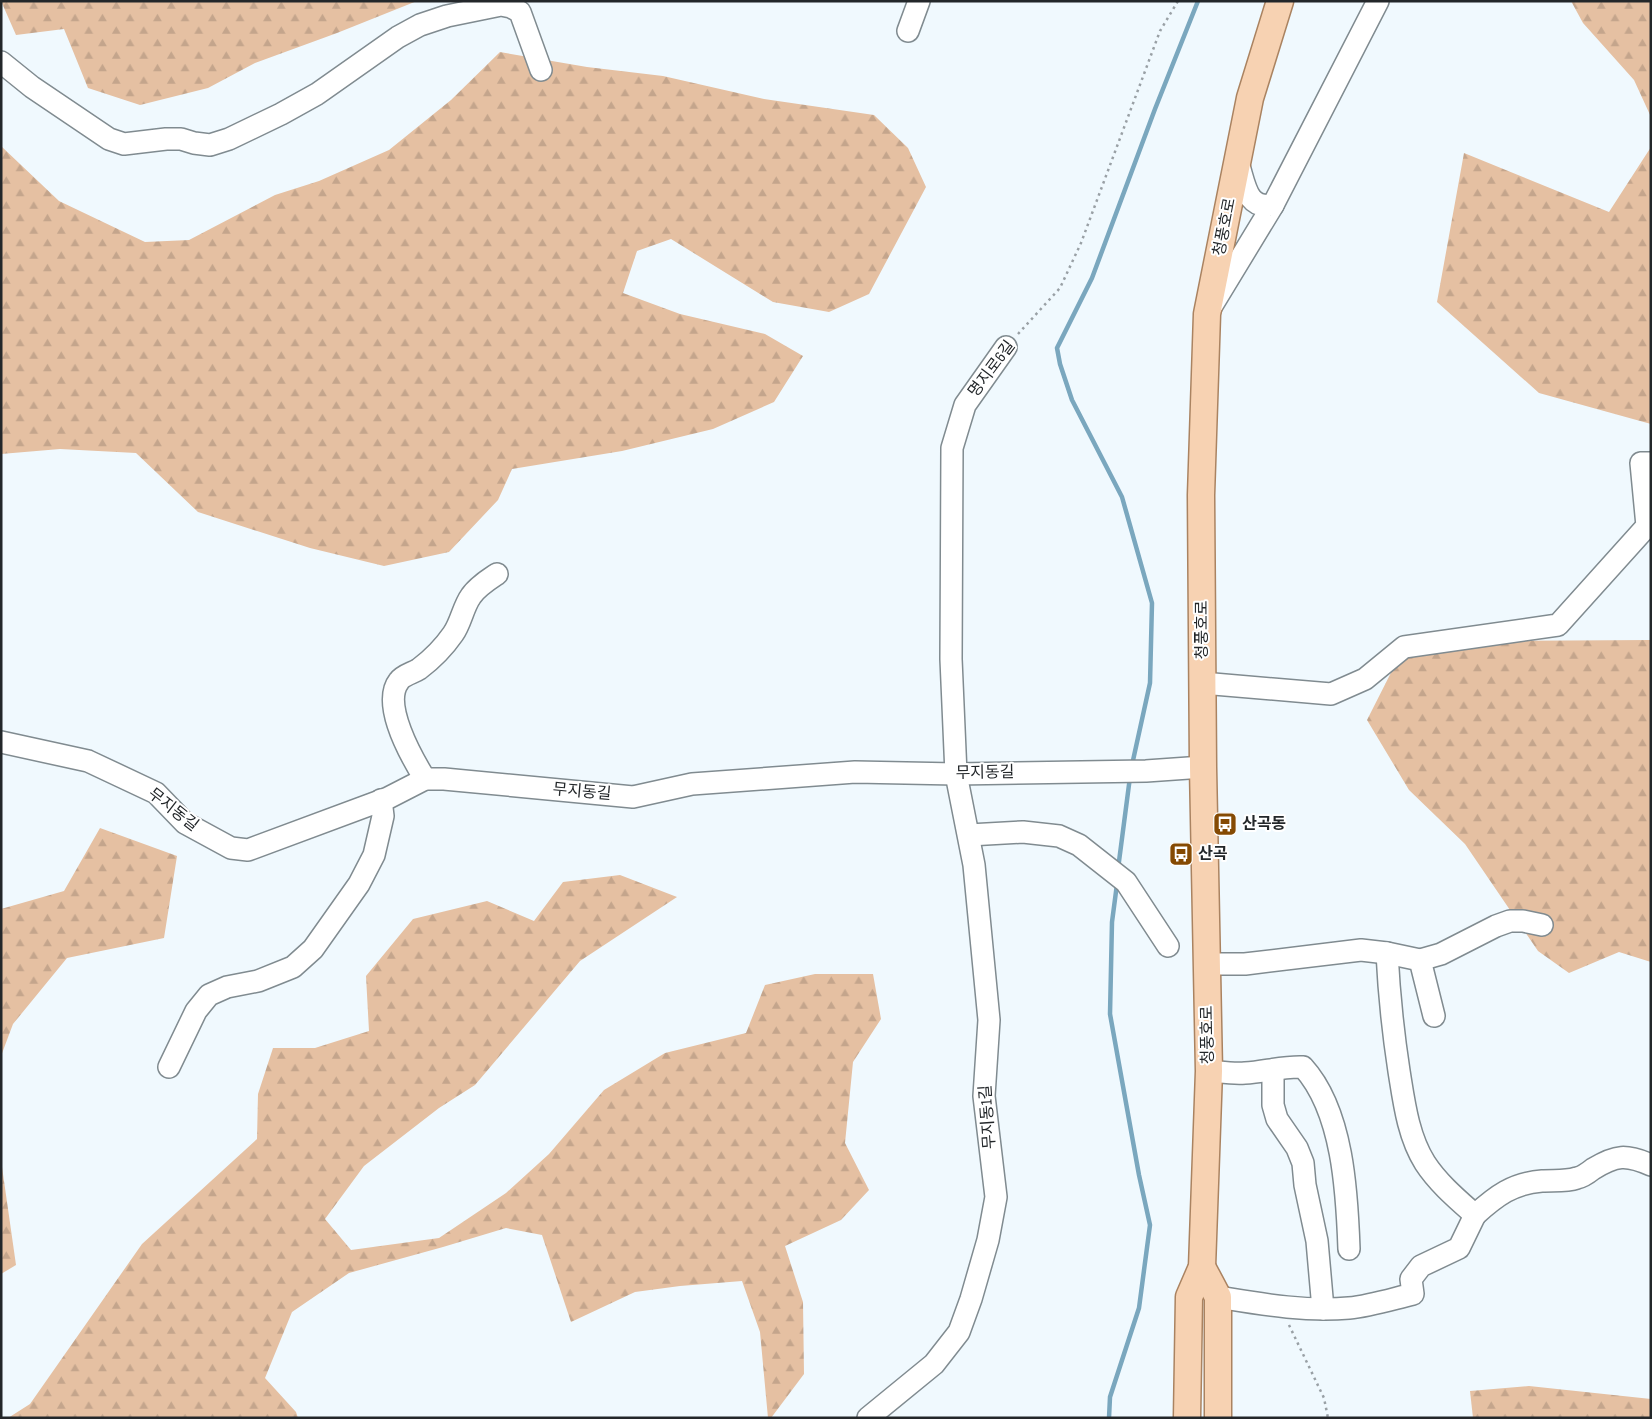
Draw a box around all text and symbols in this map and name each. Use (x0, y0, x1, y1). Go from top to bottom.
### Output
street label: 청풍호로 (1210, 196, 1240, 258)
street label: 명지로6길 (965, 337, 1019, 401)
street label: 청풍호로 (1193, 600, 1212, 659)
street label: 무지동길 (955, 763, 1015, 783)
street label: 무지동길 (552, 780, 612, 804)
street label: 무지동길 (144, 784, 202, 836)
bus stop icon: 산곡동 (1212, 811, 1238, 837)
place label: 산곡동 (1242, 815, 1286, 834)
bus stop icon: 산곡 (1168, 841, 1194, 867)
place label: 산곡 (1198, 845, 1228, 864)
street label: 청풍호로 (1198, 1005, 1218, 1065)
street label: 무지동1길 (976, 1084, 1000, 1150)

